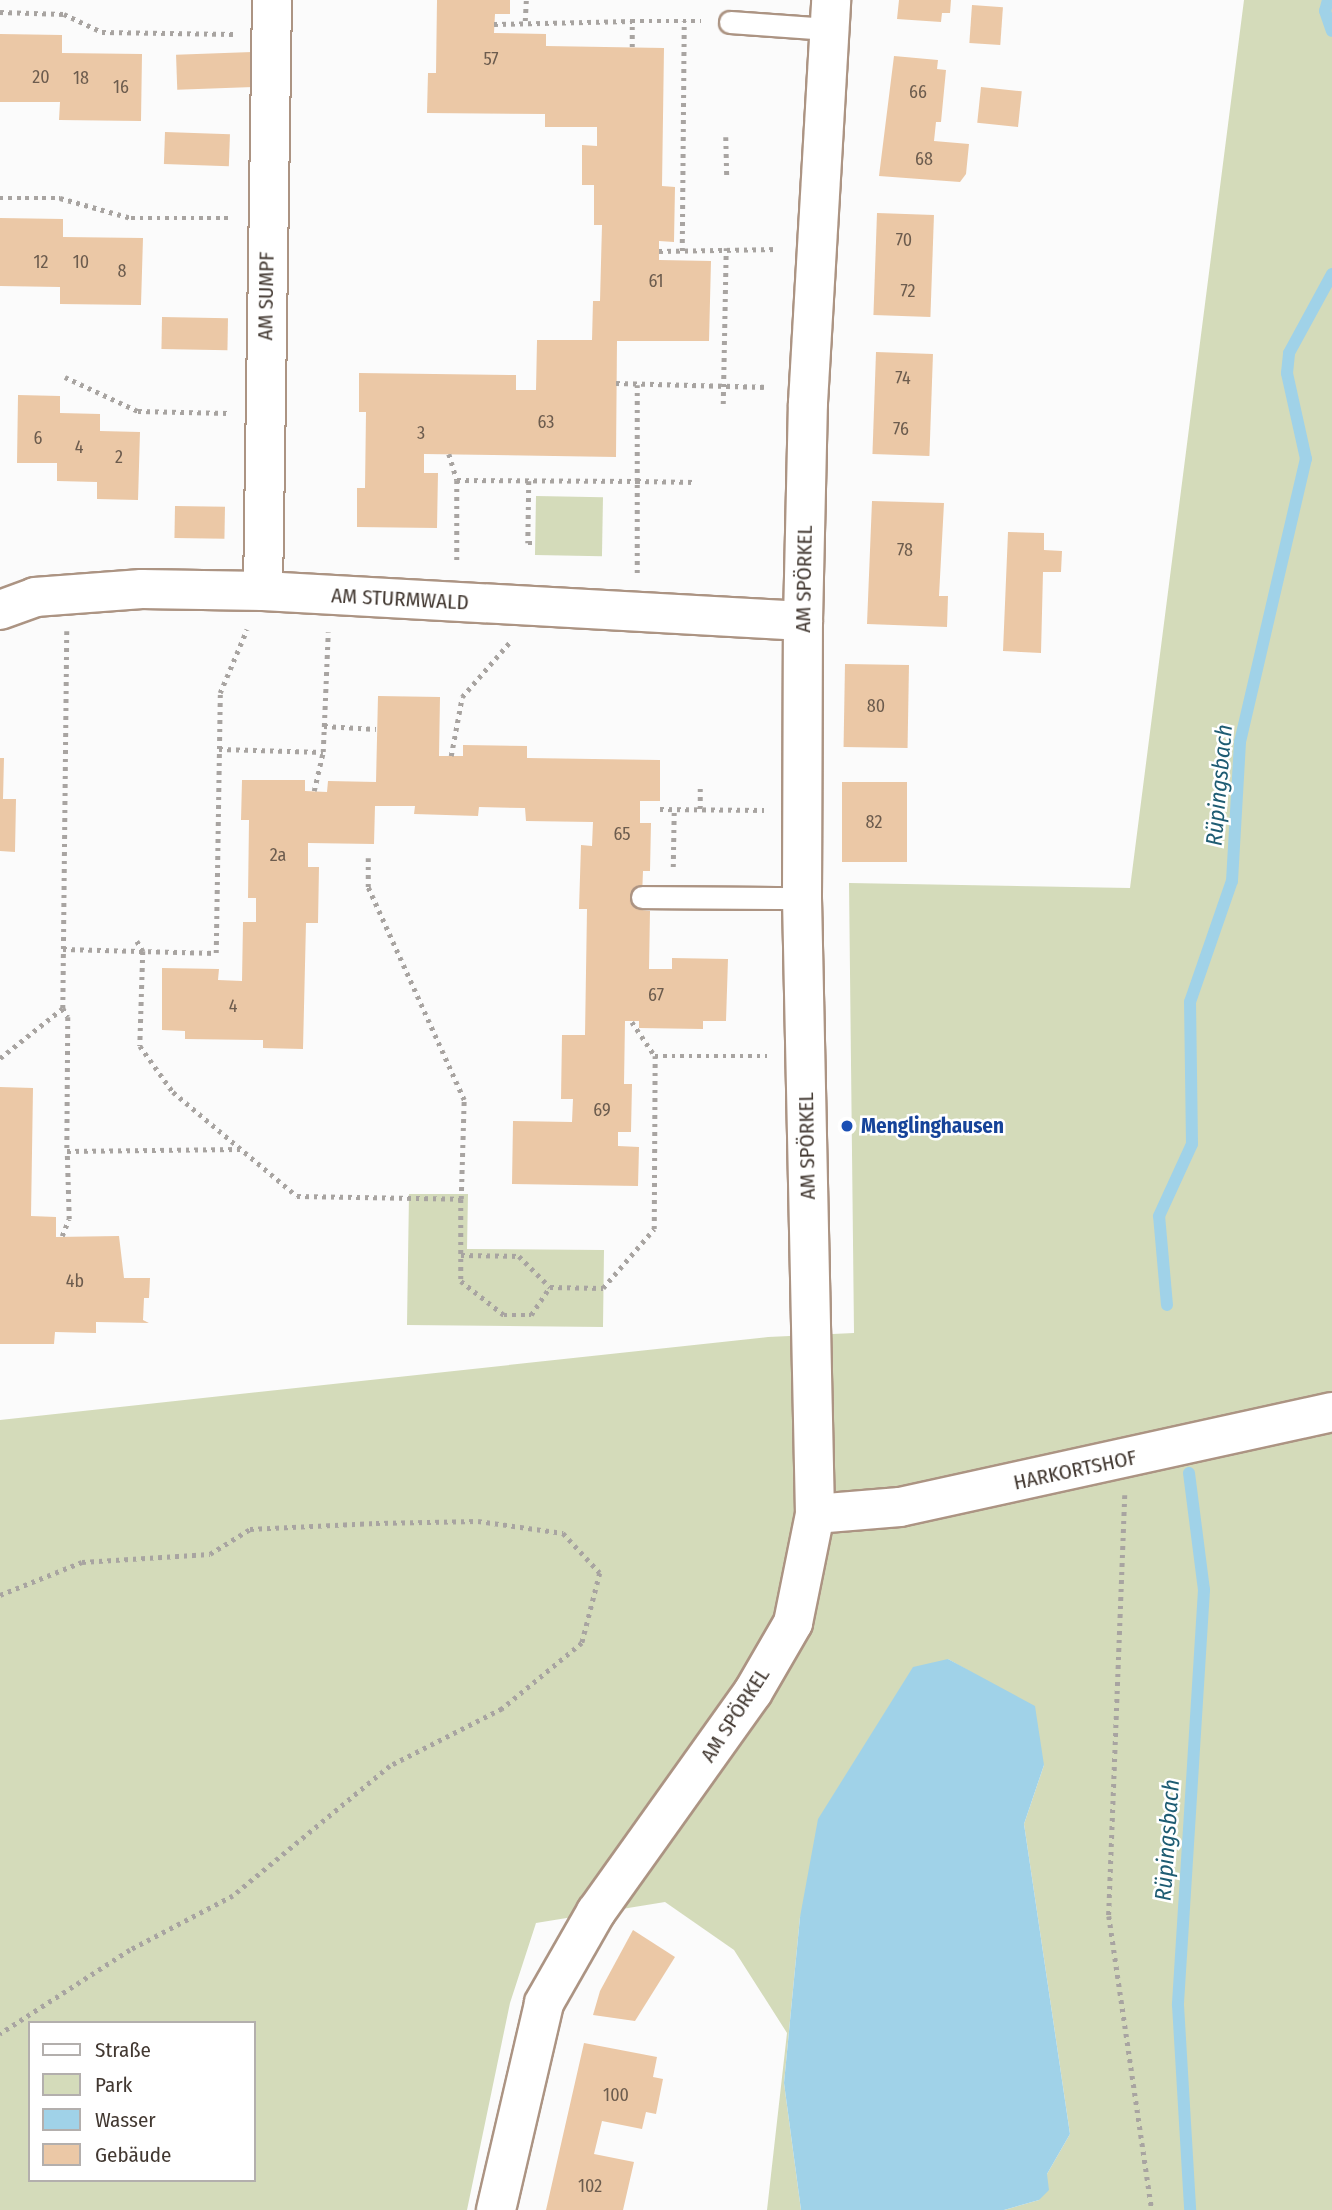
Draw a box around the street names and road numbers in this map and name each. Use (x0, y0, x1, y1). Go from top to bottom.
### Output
street label: AM SUMPF (253, 251, 279, 341)
street label: AM SPÖRKEL (790, 525, 818, 633)
street label: AM STURMWALD (331, 583, 469, 615)
street label: AM SPÖRKEL (793, 1092, 821, 1200)
street label: HARKORTSHOF (1011, 1445, 1139, 1495)
street label: AM SPÖRKEL (695, 1663, 775, 1767)

